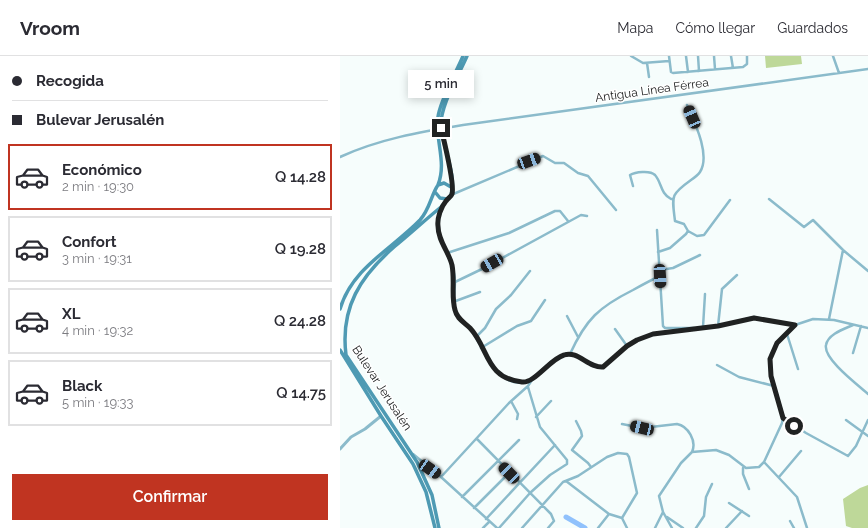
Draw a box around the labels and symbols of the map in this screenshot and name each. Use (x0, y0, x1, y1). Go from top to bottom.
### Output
callout: 5 min (408, 70, 474, 98)
street label: Antigua Línea Férrea (594, 75, 710, 105)
car (682, 104, 702, 130)
route end (432, 119, 450, 137)
car (516, 151, 542, 171)
car (479, 252, 505, 274)
car (653, 264, 667, 288)
street label: Bulevar Jerusalén (349, 343, 415, 433)
route start (785, 417, 803, 435)
car (629, 419, 655, 437)
car (417, 457, 443, 481)
car (496, 460, 522, 486)

